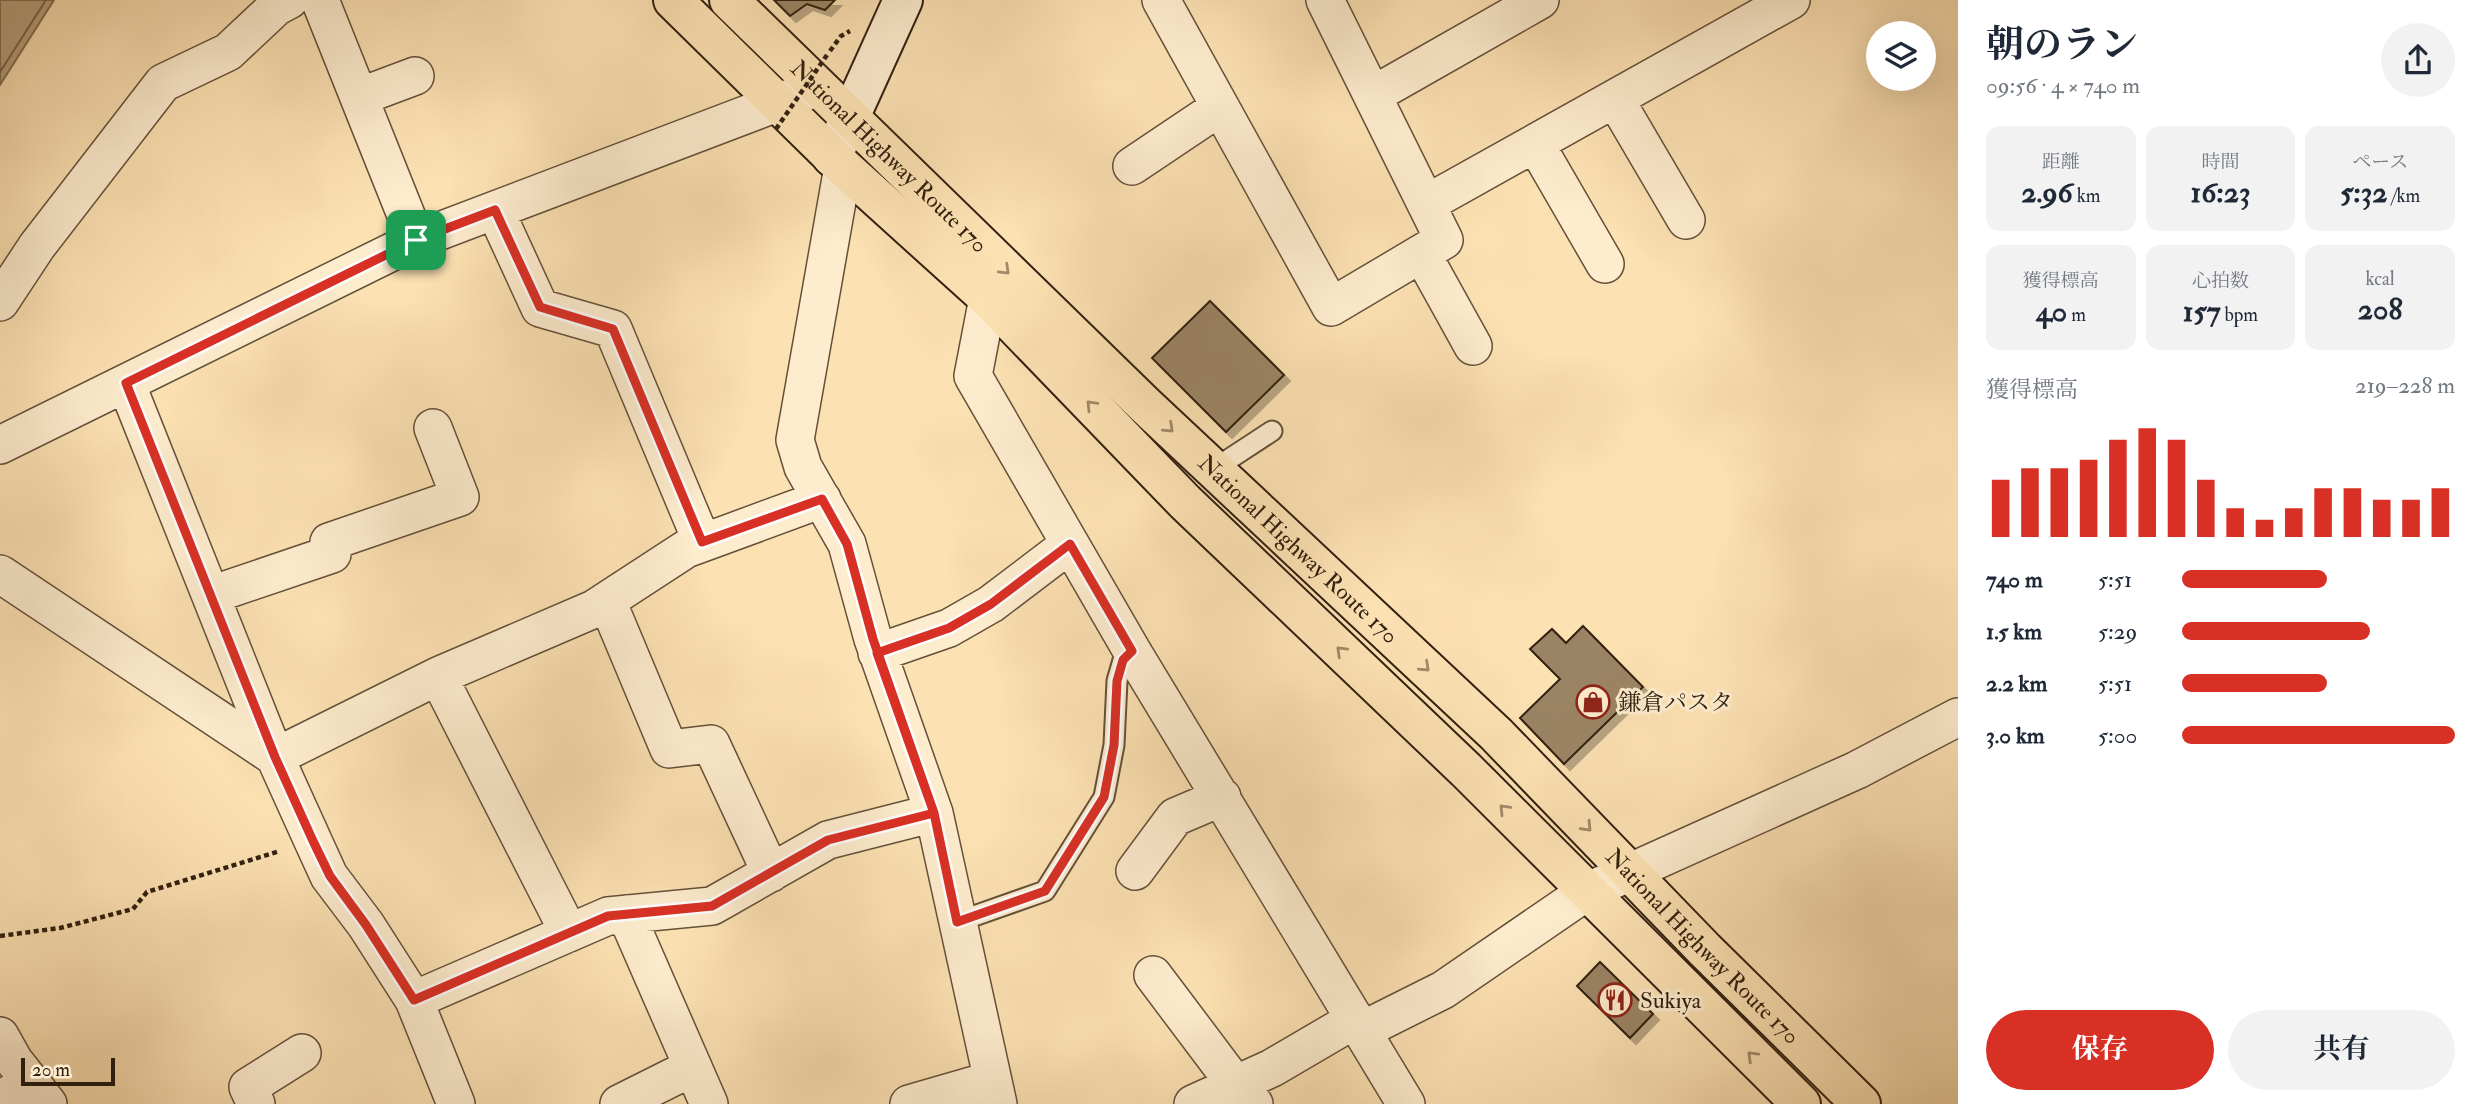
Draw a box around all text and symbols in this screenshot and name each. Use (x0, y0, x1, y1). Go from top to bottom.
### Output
map controls (1866, 21, 1936, 91)
button: layers (1866, 21, 1936, 91)
text: 朝のラン (1986, 21, 2138, 69)
button: share (2381, 23, 2455, 97)
street label: National Highway Route 170 (784, 54, 994, 259)
text: 09:56 · 4 × 740 m (1986, 71, 2140, 100)
text: 距離 (2042, 150, 2080, 174)
text: 時間 (2201, 150, 2240, 174)
text: ペース (2352, 150, 2408, 174)
text: 2.96 (2021, 174, 2073, 211)
text: 16:23 (2191, 174, 2250, 211)
text: 5:32 (2340, 174, 2387, 211)
text: km (2073, 184, 2100, 208)
text: /km (2387, 184, 2420, 208)
pin (386, 210, 446, 270)
icon: arrive (397, 221, 435, 259)
one-way arrow (997, 262, 1010, 275)
text: kcal (2366, 267, 2395, 291)
text: 獲得標高 (2023, 269, 2099, 293)
text: 心拍数 (2192, 269, 2249, 293)
text: 208 (2358, 291, 2403, 328)
text: 40 (2036, 293, 2067, 330)
text: 157 (2183, 293, 2220, 330)
text: m (2067, 303, 2086, 327)
text: bpm (2220, 303, 2258, 327)
text: 219–228 m (2355, 371, 2455, 400)
text: 獲得標高 (1986, 375, 2078, 404)
one-way arrow (1087, 400, 1100, 413)
one-way arrow (1161, 420, 1174, 432)
street label: National Highway Route 170 (1192, 448, 1404, 650)
text: 740 m (1986, 565, 2043, 594)
text: 5:51 (2098, 565, 2132, 594)
text: 1.5 km (1986, 617, 2042, 646)
text: 5:29 (2098, 617, 2137, 646)
one-way arrow (1336, 646, 1349, 659)
one-way arrow (1417, 659, 1430, 672)
text: 2.2 km (1986, 669, 2047, 698)
text: 5:51 (2098, 669, 2132, 698)
shop icon: 鎌倉パスタ (1574, 683, 1612, 721)
place label: 鎌倉パスタ (1618, 688, 1733, 717)
text: 3.0 km (1986, 721, 2045, 750)
text: 5:00 (2098, 721, 2137, 750)
one-way arrow (1500, 804, 1513, 817)
one-way arrow (1579, 818, 1592, 831)
street label: National Highway Route 170 (1599, 842, 1806, 1050)
restaurant icon: Sukiya (1596, 981, 1634, 1019)
place label: Sukiya (1640, 986, 1702, 1015)
button: 保存 (1986, 1010, 2214, 1090)
button: 共有 (2228, 1010, 2455, 1090)
one-way arrow (1747, 1052, 1760, 1065)
scale bar (21, 1055, 116, 1087)
text: 20 m (32, 1058, 70, 1082)

